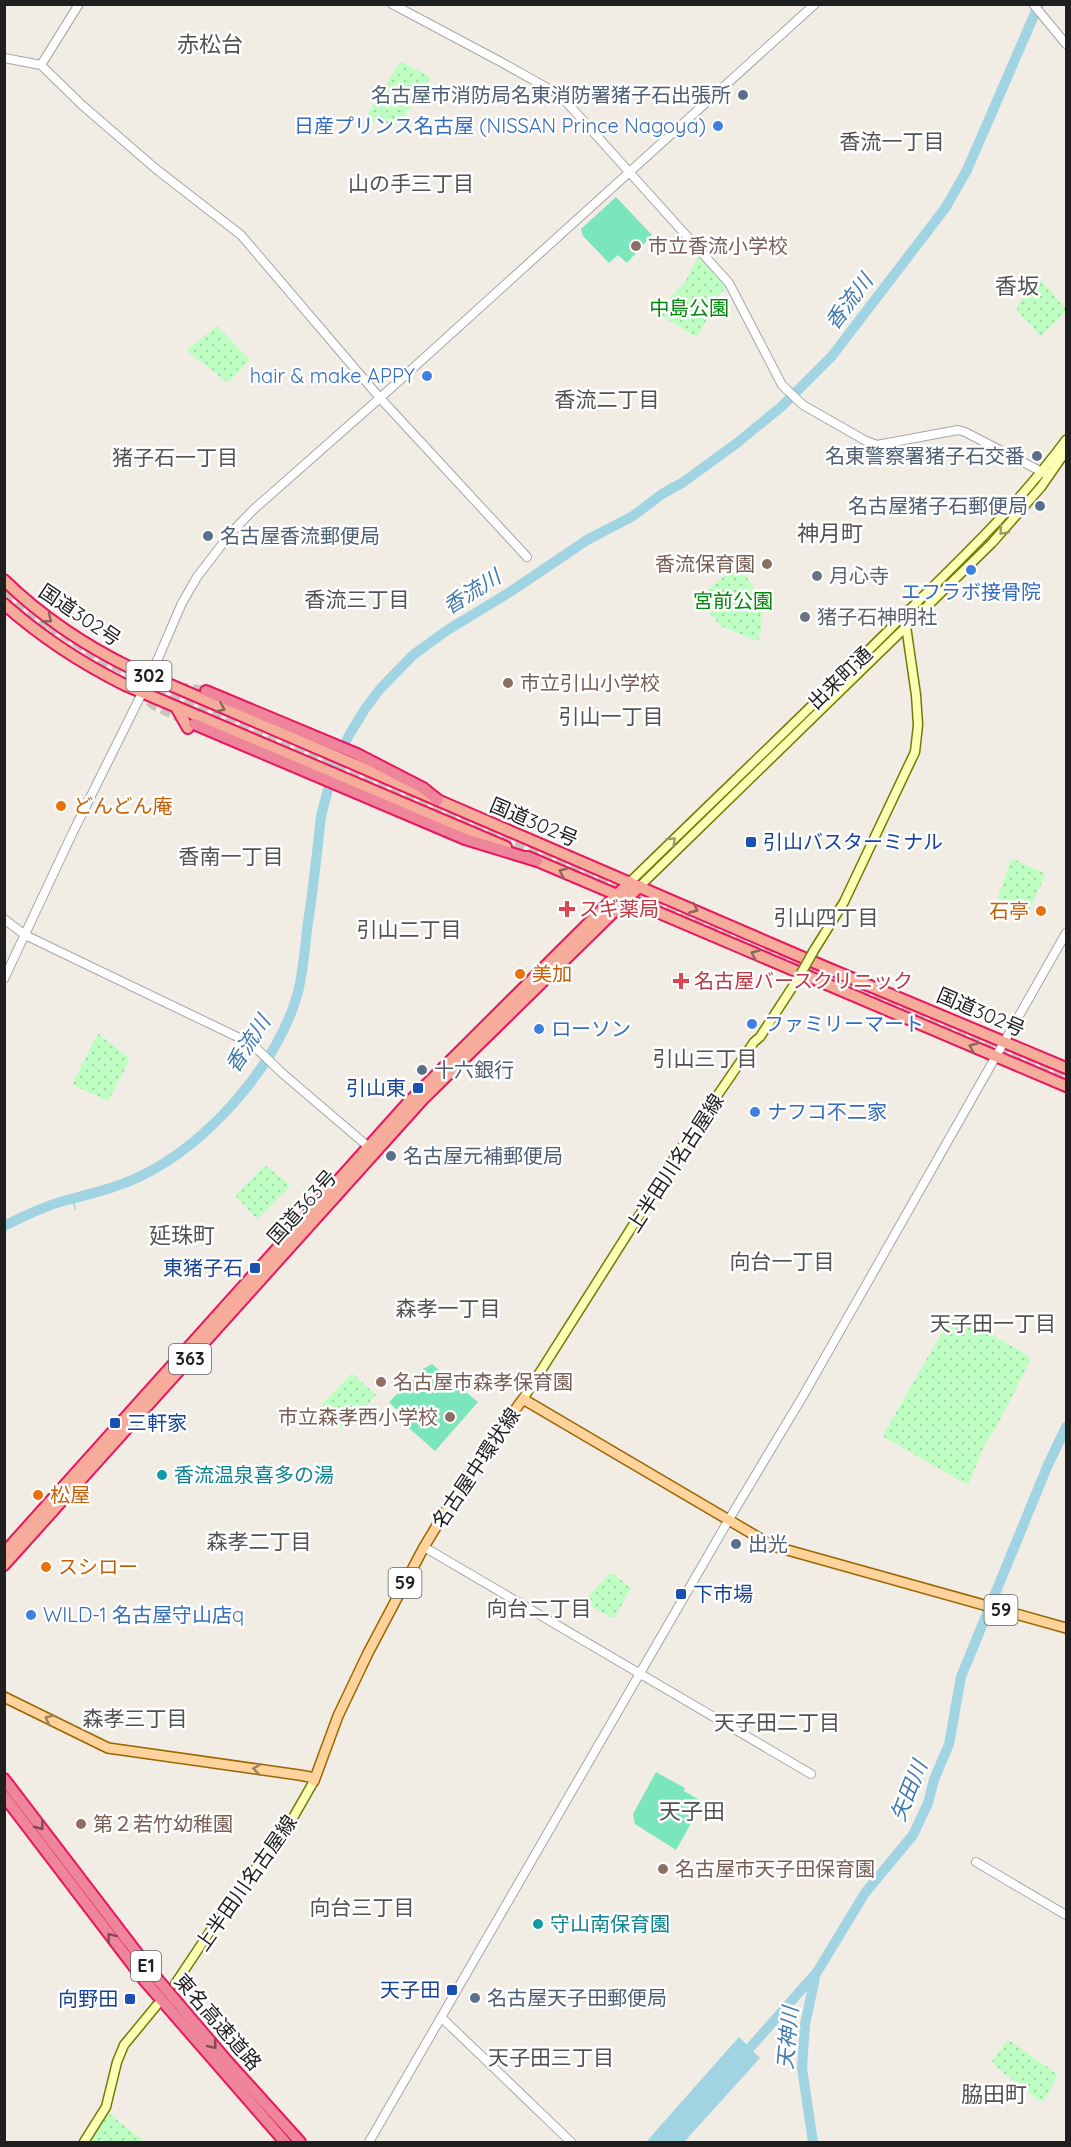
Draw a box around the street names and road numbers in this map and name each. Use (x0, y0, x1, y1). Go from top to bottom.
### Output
street label: 国道302号 (35, 578, 126, 651)
street label: 出来町通 (802, 641, 877, 714)
road number: 302 (126, 661, 172, 691)
street label: 国道302号 (486, 792, 582, 851)
street label: 国道302号 (933, 982, 1029, 1041)
street label: 上半田川名古屋線 (621, 1089, 729, 1237)
street label: 国道363号 (262, 1164, 342, 1249)
road number: 363 (169, 1344, 211, 1374)
street label: 名古屋中環状線 (426, 1403, 525, 1533)
road number: 59 (388, 1568, 422, 1598)
road number: 59 (984, 1595, 1018, 1625)
street label: 上半田川名古屋線 (189, 1810, 302, 1955)
road number: E1 (131, 1951, 161, 1981)
street label: 東名高速道路 (170, 1968, 267, 2075)

